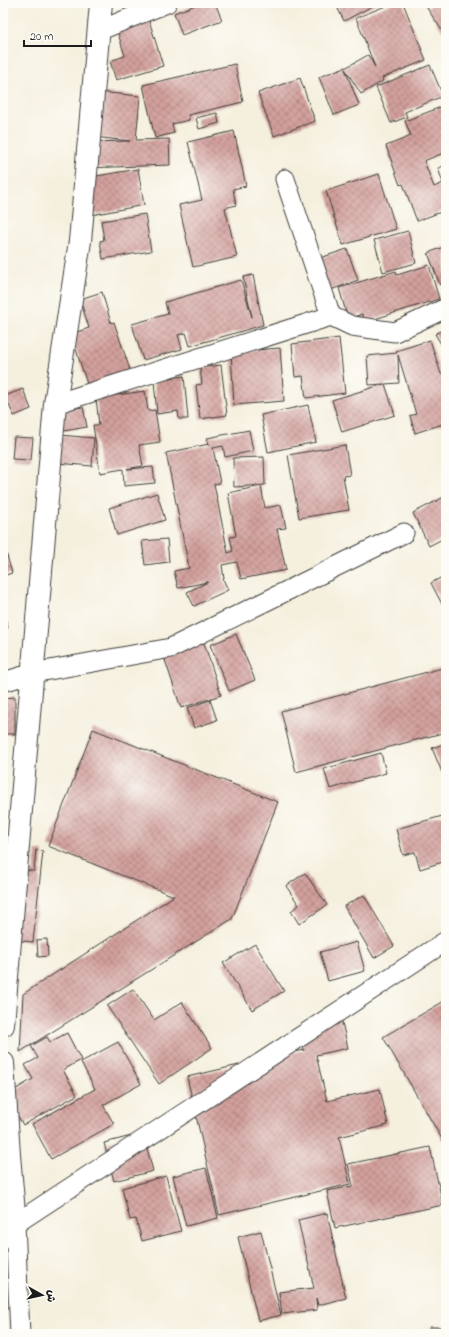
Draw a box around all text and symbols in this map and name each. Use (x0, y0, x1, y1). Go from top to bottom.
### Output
scale bar (24, 22, 91, 48)
text: 20 m (30, 28, 53, 46)
north arrow (22, 1275, 62, 1315)
text: ش (42, 1289, 60, 1303)

